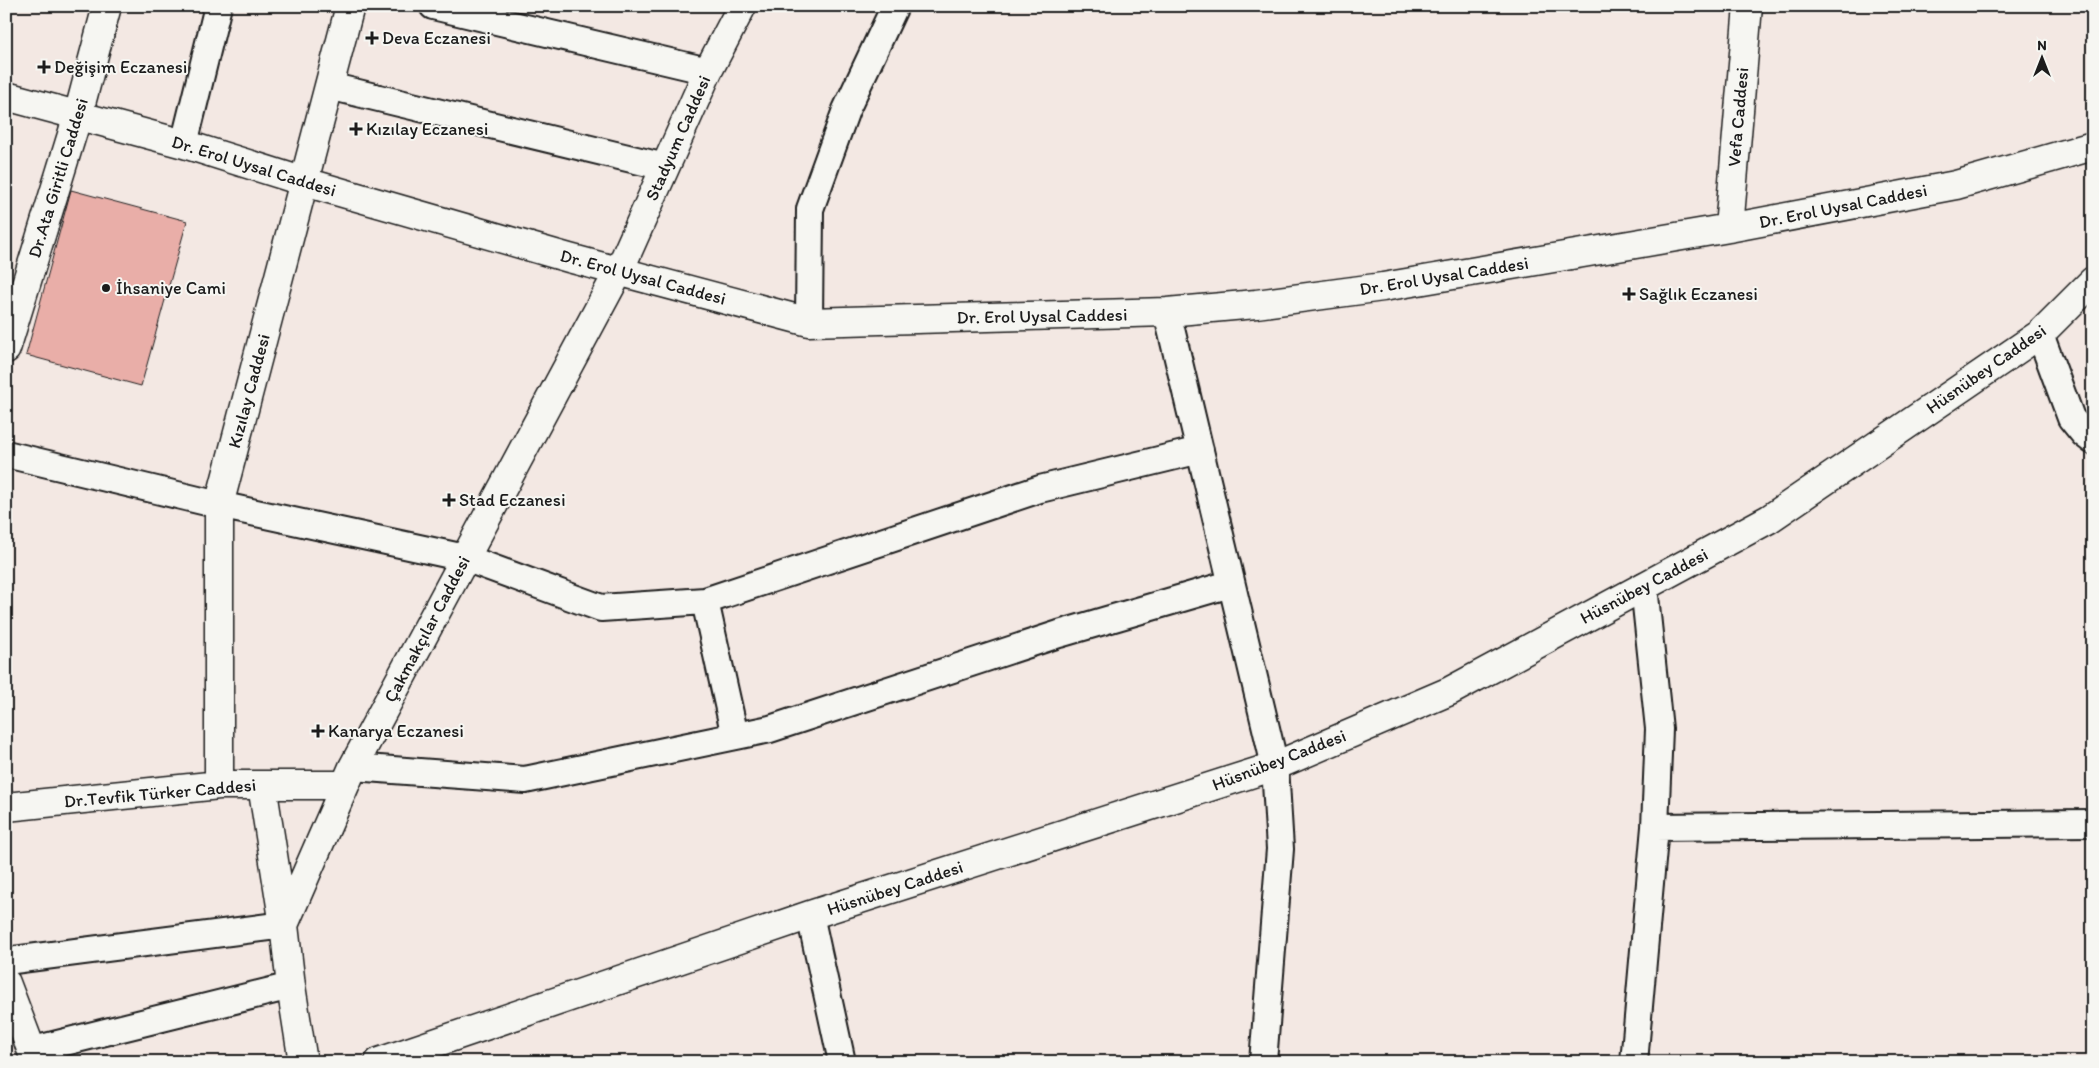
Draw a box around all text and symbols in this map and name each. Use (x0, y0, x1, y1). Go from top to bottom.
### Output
place label: Deva Eczanesi (382, 27, 491, 49)
marker: Deva Eczanesi (366, 32, 378, 44)
north arrow (2016, 32, 2066, 82)
text: N (2037, 37, 2047, 54)
place label: Değişim Eczanesi (54, 56, 187, 78)
marker: Değişim Eczanesi (38, 61, 50, 73)
street label: Vefa Caddesi (1723, 66, 1753, 168)
street label: Stadyum Caddesi (641, 72, 715, 204)
street label: Dr.Ata Giritli Caddesi (23, 95, 93, 261)
place label: Kızılay Eczanesi (366, 118, 488, 140)
marker: Kızılay Eczanesi (350, 123, 362, 135)
street label: Dr. Erol Uysal Caddesi (169, 131, 339, 201)
street label: Dr. Erol Uysal Caddesi (1757, 179, 1929, 233)
street label: Dr. Erol Uysal Caddesi (558, 244, 728, 310)
street label: Dr. Erol Uysal Caddesi (1358, 252, 1530, 300)
place label: İhsaniye Cami (116, 277, 226, 299)
marker: İhsaniye Cami (100, 282, 112, 294)
place label: Sağlık Eczanesi (1639, 283, 1758, 305)
marker: Sağlık Eczanesi (1623, 288, 1635, 300)
street label: Dr. Erol Uysal Caddesi (956, 304, 1128, 328)
street label: Hüsnübey Caddesi (1922, 319, 2050, 419)
street label: Kızılay Caddesi (223, 331, 275, 451)
place label: Stad Eczanesi (459, 489, 566, 511)
marker: Stad Eczanesi (443, 494, 455, 506)
street label: Hüsnübey Caddesi (1576, 543, 1712, 629)
street label: Çakmakçılar Caddesi (379, 552, 475, 706)
place label: Kanarya Eczanesi (328, 720, 464, 742)
street label: Hüsnübey Caddesi (1209, 724, 1349, 796)
marker: Kanarya Eczanesi (312, 725, 324, 737)
street label: Dr.Tevfik Türker Caddesi (63, 774, 257, 812)
street label: Hüsnübey Caddesi (824, 856, 966, 920)

